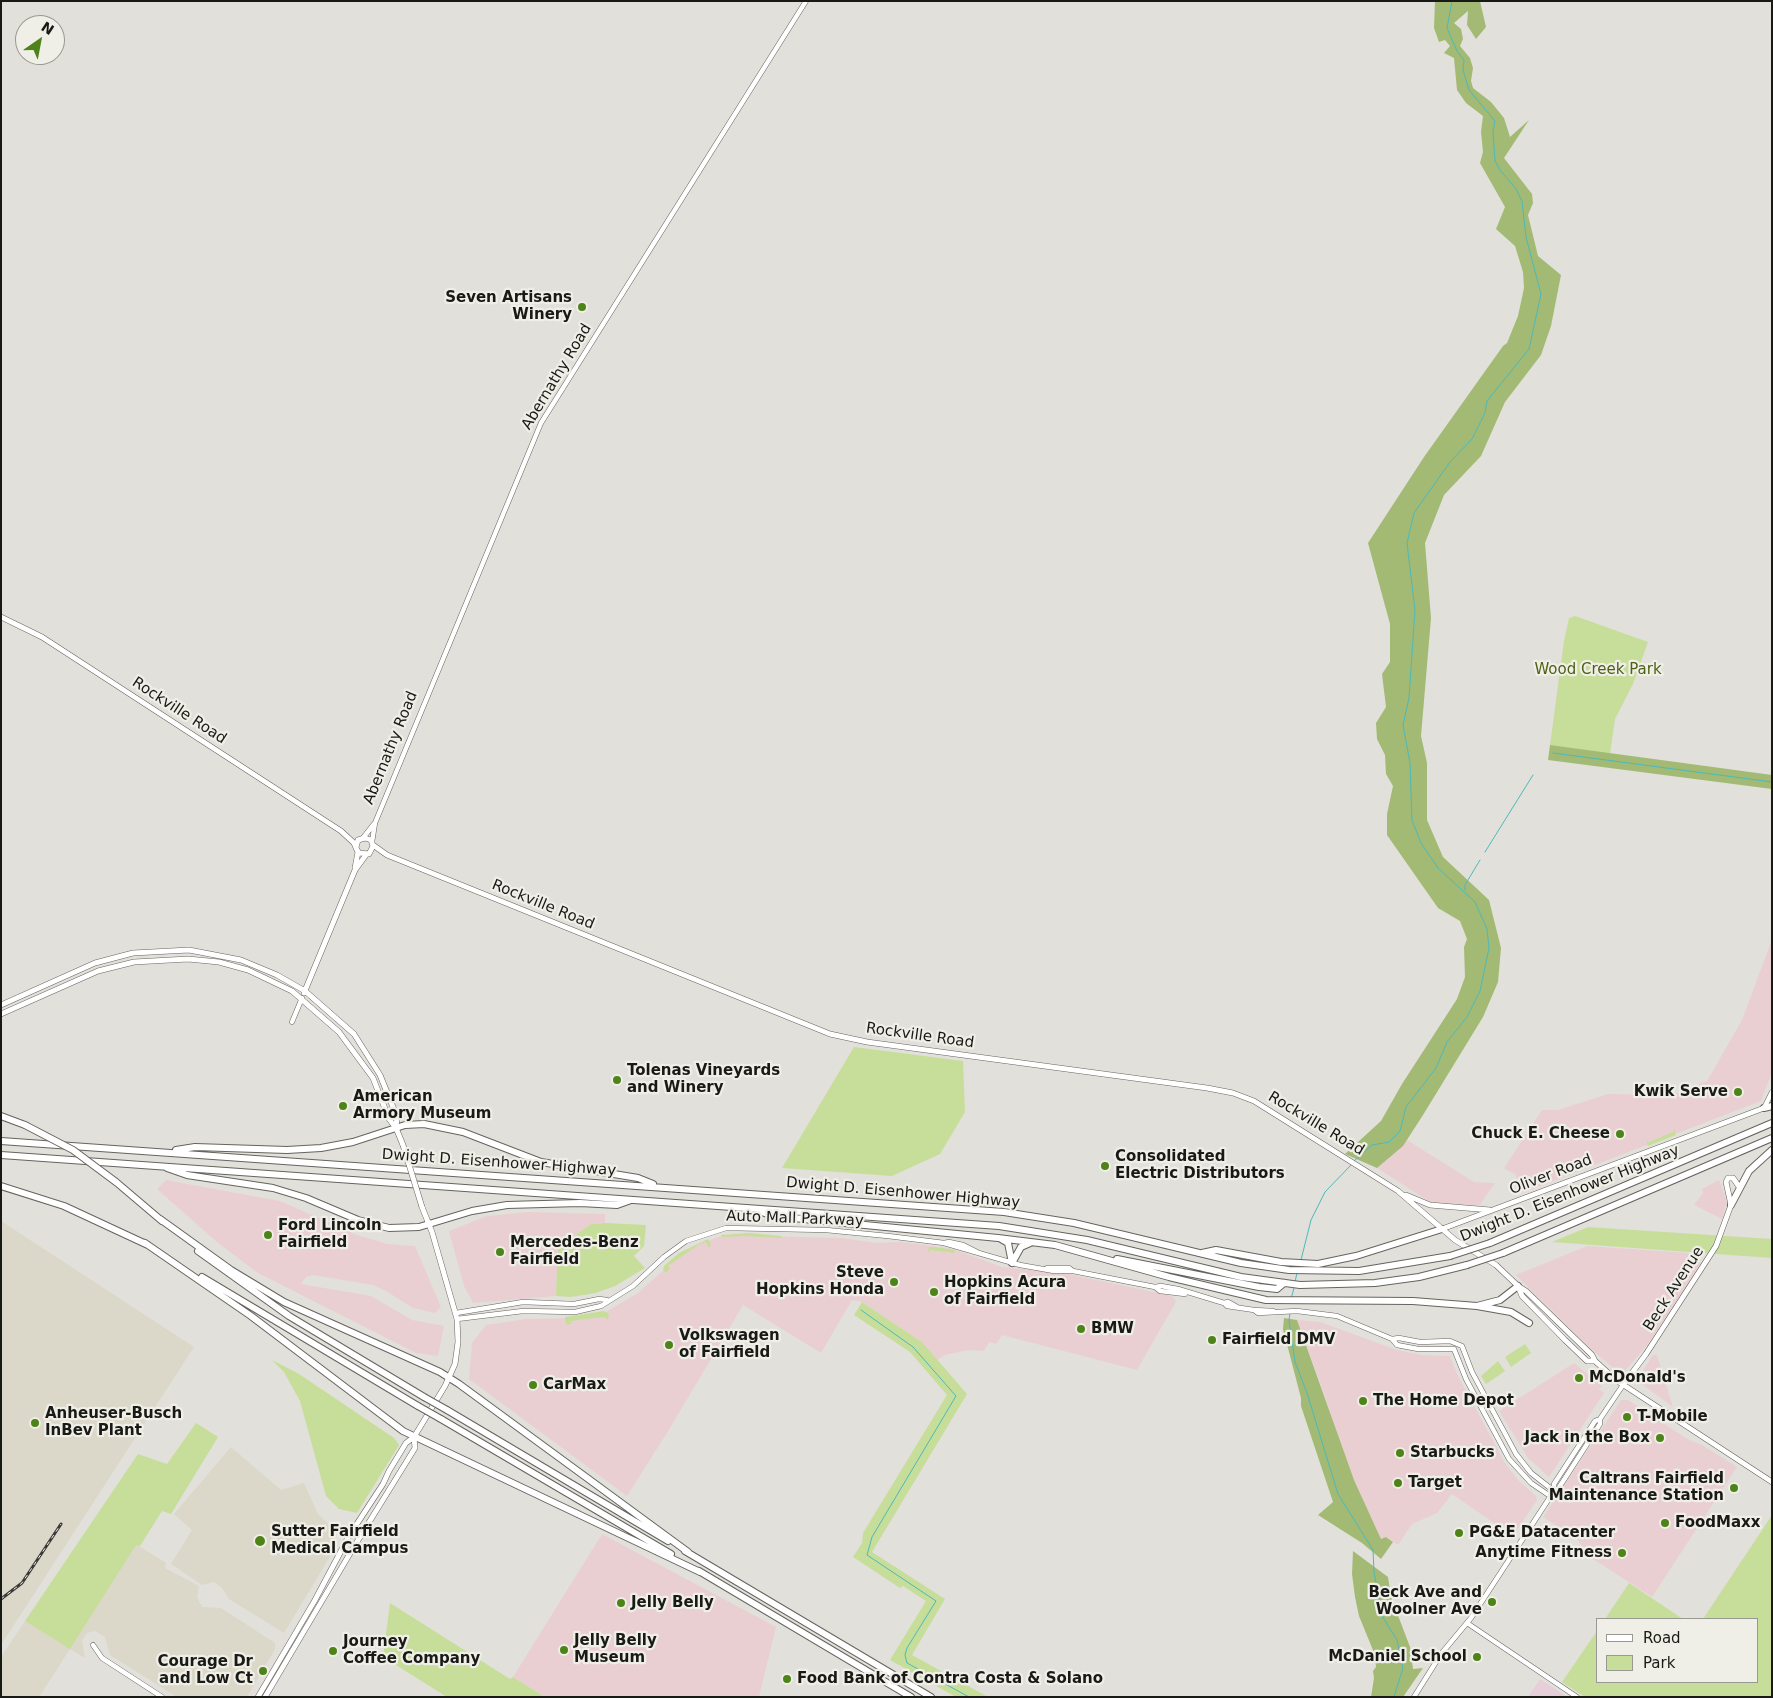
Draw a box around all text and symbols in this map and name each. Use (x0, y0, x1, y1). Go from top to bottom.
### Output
north arrow (15, 15, 65, 65)
text: N (38, 18, 57, 38)
place label: Seven Artisans Winery (445, 289, 572, 324)
marker: Seven Artisans Winery (576, 301, 588, 313)
street label: Abernathy Road (518, 321, 596, 433)
park label: Wood Creek Park (1534, 661, 1662, 679)
street label: Rockville Road (128, 674, 230, 748)
street label: Abernathy Road (360, 689, 422, 807)
street label: Rockville Road (489, 876, 597, 934)
street label: Rockville Road (865, 1020, 975, 1052)
place label: Tolenas Vineyards and Winery (627, 1062, 780, 1097)
marker: Tolenas Vineyards and Winery (611, 1074, 623, 1086)
place label: Kwik Serve (1634, 1083, 1728, 1101)
marker: Kwik Serve (1732, 1086, 1744, 1098)
place label: American Armory Museum (353, 1088, 491, 1123)
street label: Rockville Road (1265, 1088, 1367, 1160)
marker: American Armory Museum (337, 1100, 349, 1112)
place label: Chuck E. Cheese (1471, 1125, 1610, 1143)
marker: Chuck E. Cheese (1614, 1128, 1626, 1140)
street label: Dwight D. Eisenhower Highway (1458, 1142, 1682, 1246)
street label: Dwight D. Eisenhower Highway (381, 1146, 617, 1180)
place label: Consolidated Electric Distributors (1115, 1148, 1285, 1183)
street label: Oliver Road (1507, 1151, 1595, 1199)
marker: Consolidated Electric Distributors (1099, 1160, 1111, 1172)
street label: Dwight D. Eisenhower Highway (785, 1174, 1021, 1212)
street label: Auto Mall Parkway (726, 1208, 864, 1230)
place label: Ford Lincoln Fairfield (278, 1217, 382, 1252)
marker: Ford Lincoln Fairfield (262, 1229, 274, 1241)
place label: Mercedes-Benz Fairfield (510, 1234, 639, 1269)
street label: Beck Avenue (1640, 1243, 1708, 1335)
marker: Mercedes-Benz Fairfield (494, 1246, 506, 1258)
place label: Steve Hopkins Honda (756, 1264, 884, 1299)
place label: Hopkins Acura of Fairfield (944, 1274, 1066, 1309)
marker: Steve Hopkins Honda (888, 1276, 900, 1288)
marker: Hopkins Acura of Fairfield (928, 1286, 940, 1298)
place label: BMW (1091, 1320, 1134, 1338)
marker: BMW (1075, 1323, 1087, 1335)
place label: Volkswagen of Fairfield (679, 1327, 780, 1362)
place label: Fairfield DMV (1222, 1331, 1335, 1349)
marker: Fairfield DMV (1206, 1334, 1218, 1346)
marker: Volkswagen of Fairfield (663, 1339, 675, 1351)
place label: McDonald's (1589, 1369, 1686, 1387)
marker: McDonald's (1573, 1372, 1585, 1384)
place label: CarMax (543, 1376, 606, 1394)
marker: CarMax (527, 1379, 539, 1391)
place label: The Home Depot (1373, 1392, 1514, 1410)
marker: The Home Depot (1357, 1395, 1369, 1407)
place label: Anheuser-Busch InBev Plant (45, 1405, 182, 1440)
place label: T-Mobile (1637, 1408, 1708, 1426)
marker: T-Mobile (1621, 1411, 1633, 1423)
marker: Anheuser-Busch InBev Plant (29, 1417, 41, 1429)
place label: Jack in the Box (1525, 1429, 1650, 1447)
marker: Jack in the Box (1654, 1432, 1666, 1444)
place label: Starbucks (1410, 1444, 1495, 1462)
marker: Starbucks (1394, 1447, 1406, 1459)
place label: Caltrans Fairfield Maintenance Station (1549, 1470, 1724, 1505)
place label: Target (1408, 1474, 1462, 1492)
marker: Target (1392, 1477, 1404, 1489)
marker: Caltrans Fairfield Maintenance Station (1728, 1482, 1740, 1494)
place label: FoodMaxx (1675, 1514, 1760, 1532)
marker: FoodMaxx (1659, 1517, 1671, 1529)
place label: Sutter Fairfield Medical Campus (271, 1523, 408, 1558)
place label: PG&E Datacenter (1469, 1524, 1615, 1542)
marker: PG&E Datacenter (1453, 1527, 1465, 1539)
marker: Sutter Fairfield Medical Campus (253, 1534, 267, 1548)
place label: Anytime Fitness (1475, 1544, 1612, 1562)
marker: Anytime Fitness (1616, 1547, 1628, 1559)
place label: Beck Ave and Woolner Ave (1369, 1584, 1482, 1619)
place label: Jelly Belly (631, 1594, 714, 1612)
marker: Beck Ave and Woolner Ave (1486, 1596, 1498, 1608)
marker: Jelly Belly (615, 1597, 627, 1609)
legend (1596, 1618, 1758, 1683)
text: Road (1643, 1629, 1681, 1647)
place label: Jelly Belly Museum (574, 1632, 657, 1667)
place label: Journey Coffee Company (343, 1633, 480, 1668)
marker: Jelly Belly Museum (558, 1644, 570, 1656)
marker: Journey Coffee Company (327, 1645, 339, 1657)
place label: McDaniel School (1328, 1648, 1467, 1666)
marker: McDaniel School (1471, 1651, 1483, 1663)
place label: Courage Dr and Low Ct (158, 1653, 253, 1688)
text: Park (1643, 1654, 1675, 1672)
marker: Courage Dr and Low Ct (257, 1665, 269, 1677)
place label: Food Bank of Contra Costa & Solano (797, 1670, 1103, 1688)
marker: Food Bank of Contra Costa & Solano (781, 1673, 793, 1685)

